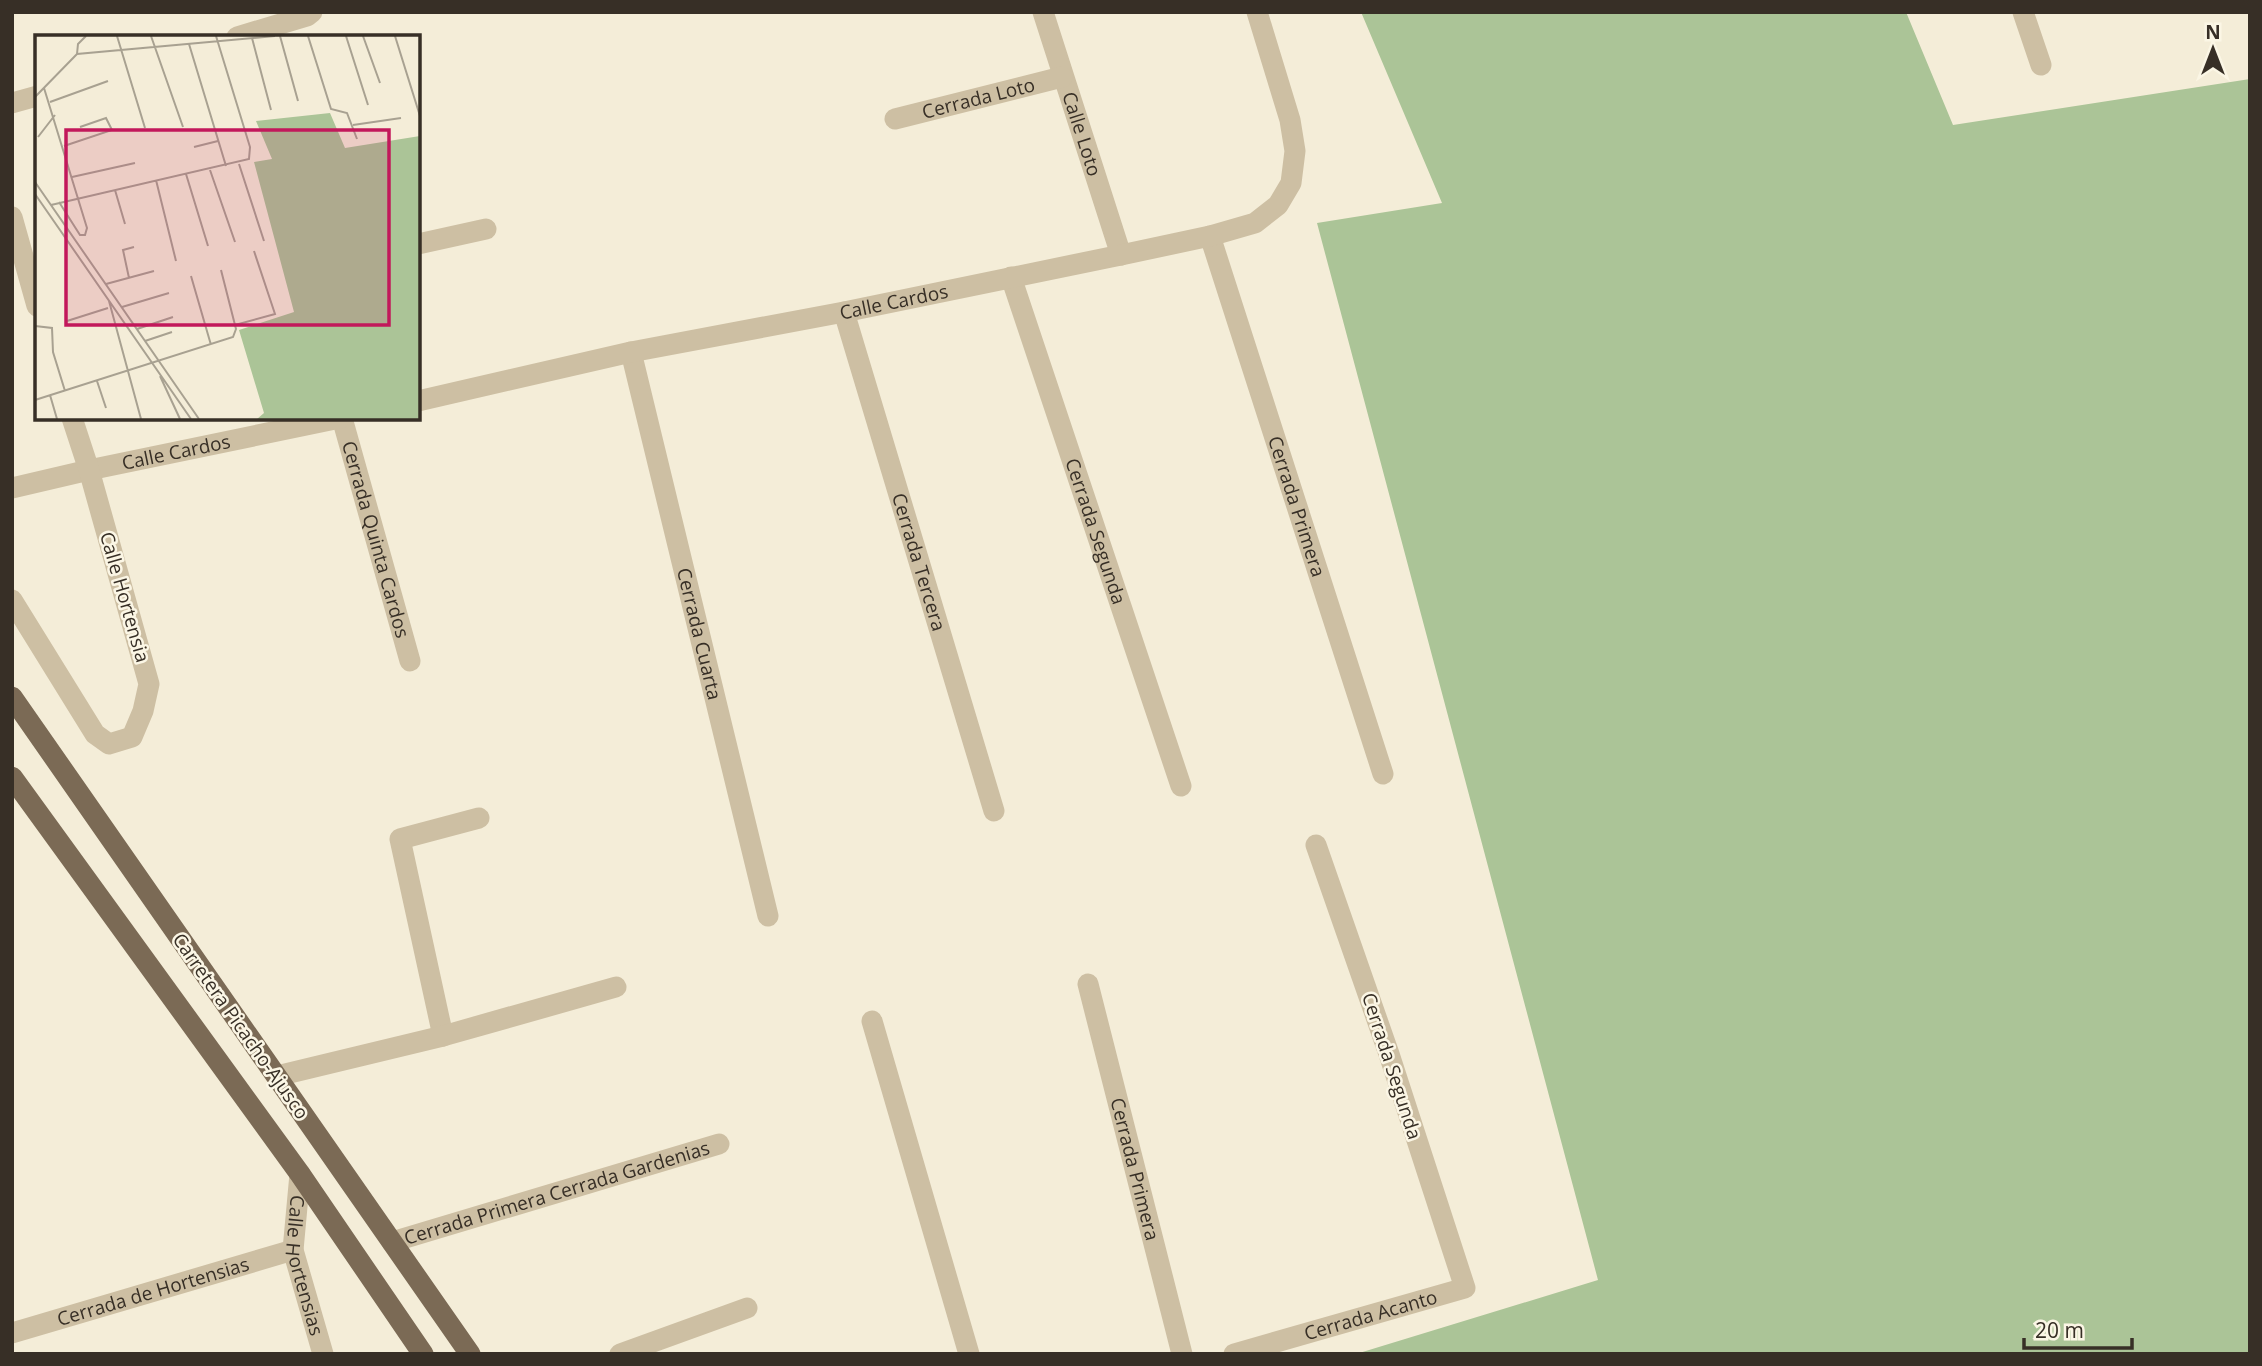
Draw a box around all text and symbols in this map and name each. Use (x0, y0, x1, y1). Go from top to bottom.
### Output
north arrow (2178, 14, 2248, 84)
text: N (2205, 19, 2221, 45)
inset map (35, 35, 420, 420)
street label: Cerrada Loto (919, 71, 1038, 125)
street label: Calle Loto (1056, 88, 1108, 179)
street label: Calle Cardos (837, 278, 950, 326)
street label: Calle Cardos (120, 428, 233, 476)
street label: Cerrada Primera (1262, 433, 1332, 580)
street label: Cerrada Quinta Cardos (336, 438, 416, 641)
street label: Cerrada Segunda (1059, 455, 1132, 608)
street label: Cerrada Tercera (886, 490, 952, 634)
street label: Calle Hortensia (94, 529, 156, 665)
street label: Cerrada Cuarta (671, 565, 728, 703)
street label: Carretera Picacho-Ajusco (167, 928, 315, 1124)
street label: Cerrada Segunda (1356, 989, 1428, 1143)
street label: Cerrada Primera (1104, 1095, 1166, 1243)
street label: Cerrada Primera Cerrada Gardenias (401, 1135, 713, 1251)
street label: Calle Hortensias (279, 1194, 330, 1339)
street label: Cerrada de Hortensias (54, 1251, 252, 1332)
street label: Cerrada Acanto (1301, 1284, 1440, 1346)
scale bar (2024, 1306, 2132, 1350)
text: 20 m (2035, 1316, 2084, 1344)

